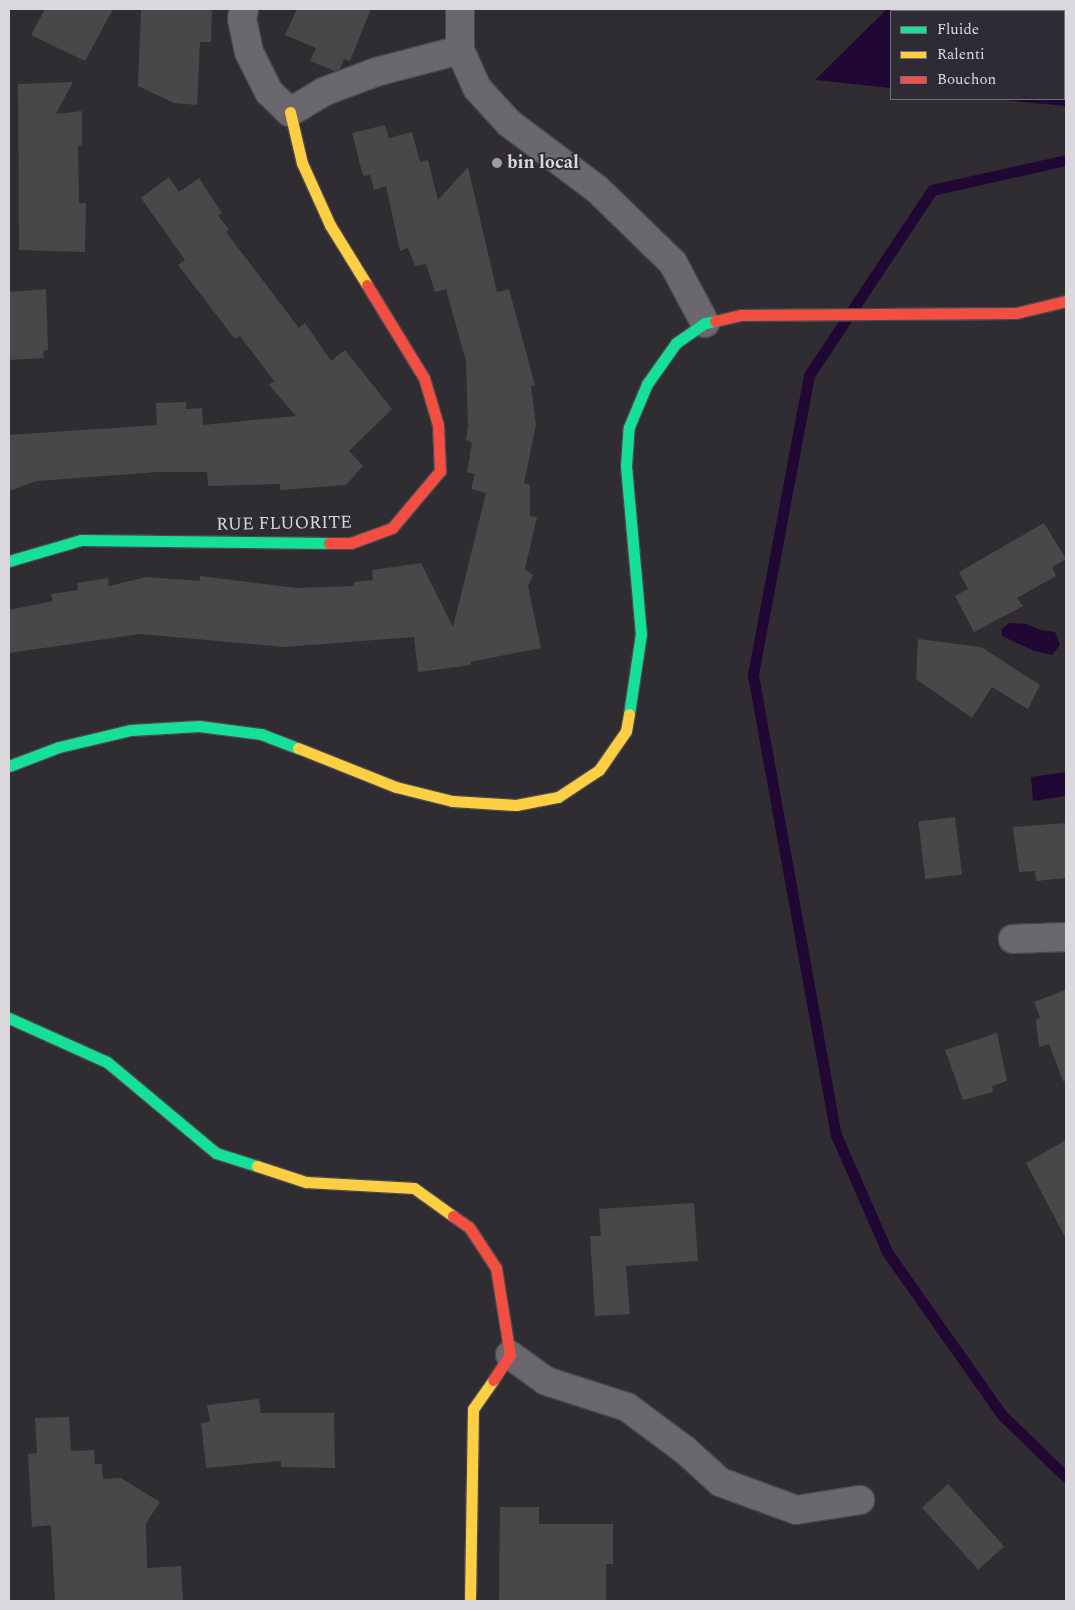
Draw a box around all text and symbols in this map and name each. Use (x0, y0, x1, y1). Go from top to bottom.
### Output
legend (890, 10, 1065, 100)
text: Fluide (937, 18, 979, 41)
text: Ralenti (937, 43, 985, 66)
text: Bouchon (937, 68, 996, 91)
place label: bin local (507, 152, 579, 174)
marker: bin local (491, 157, 503, 169)
street label: RUE FLUORITE (216, 512, 352, 536)

